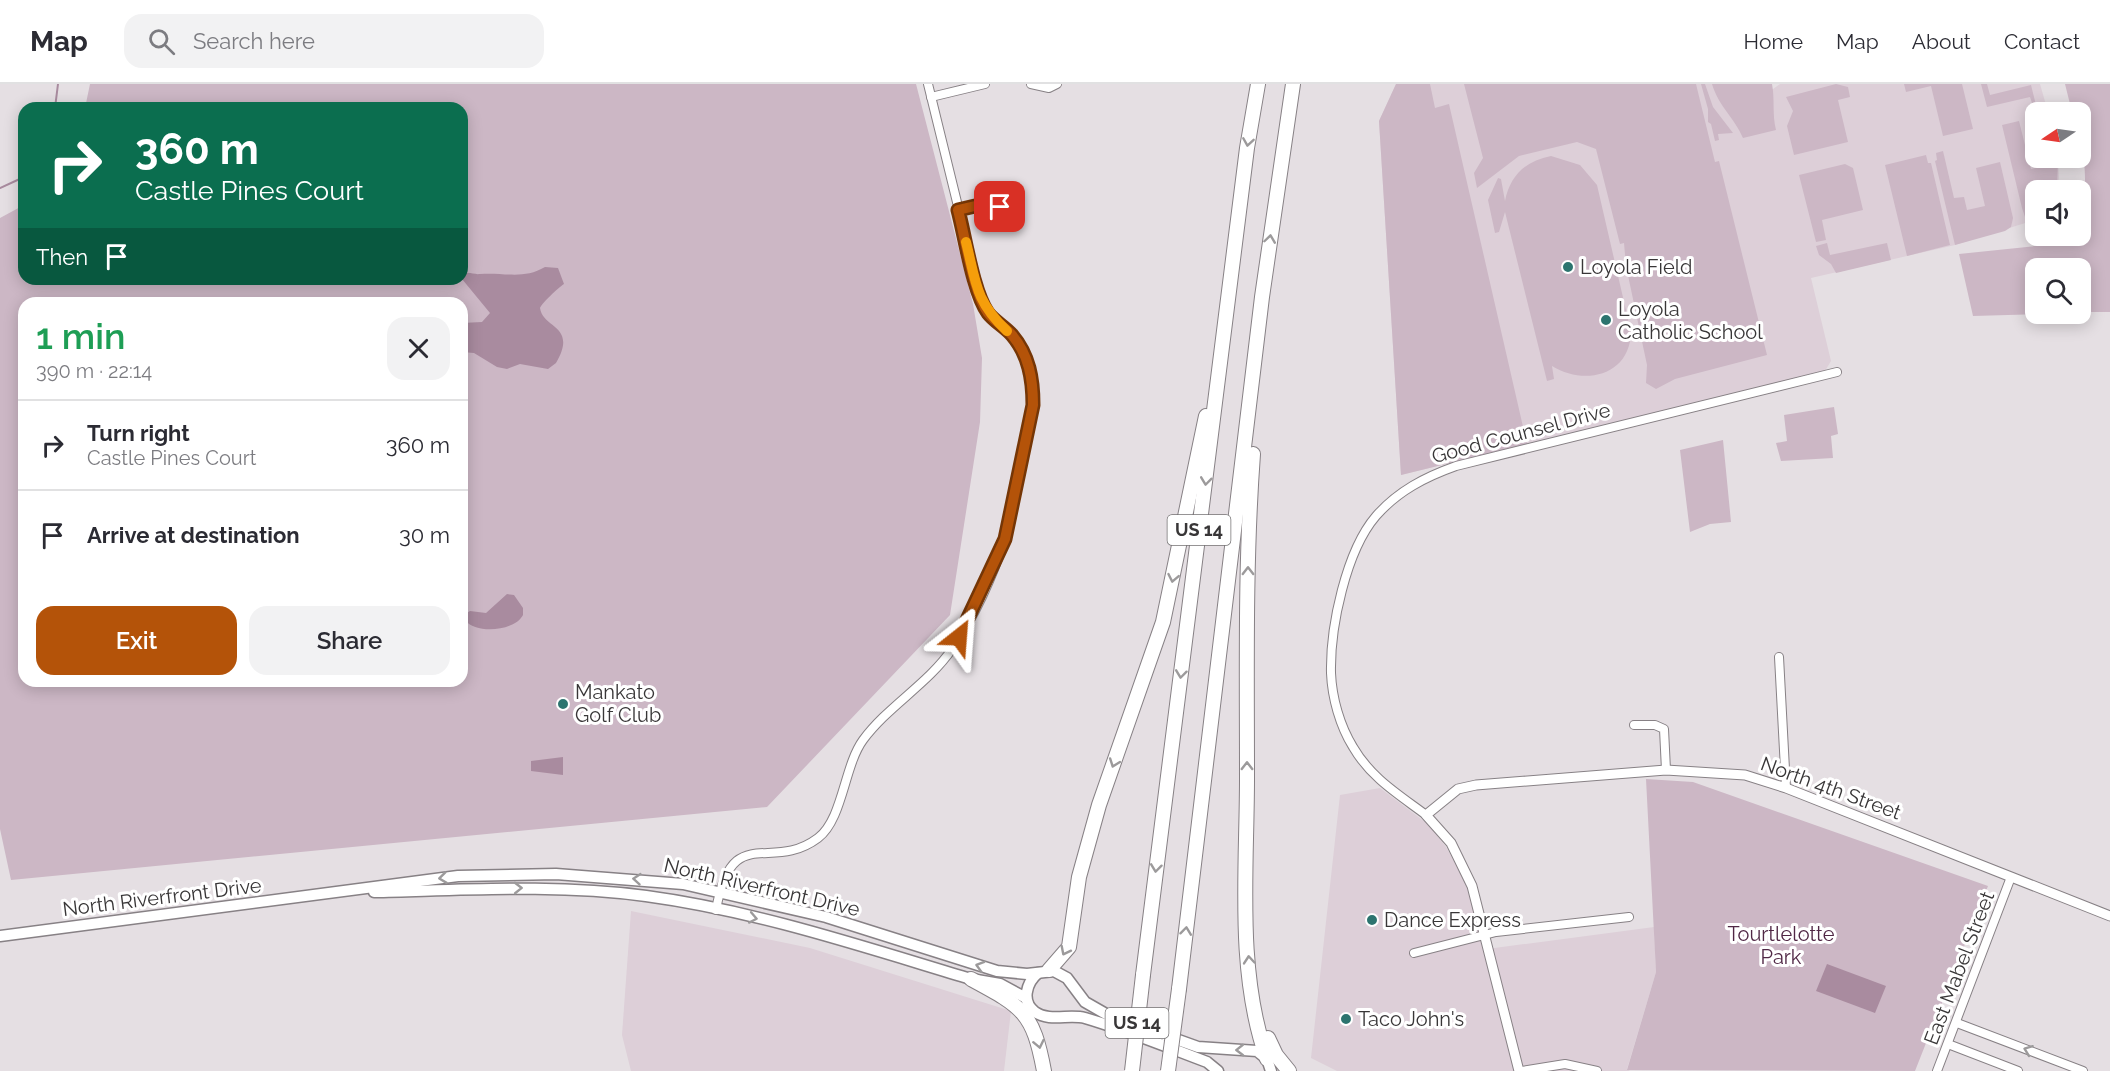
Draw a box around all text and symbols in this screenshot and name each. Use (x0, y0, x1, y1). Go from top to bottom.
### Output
search box (124, 14, 544, 68)
text: Map (30, 25, 88, 58)
icon: search (145, 25, 178, 58)
text: Search here (193, 28, 315, 54)
text: Home (1744, 29, 1803, 54)
text: Map (1836, 29, 1879, 54)
text: About (1912, 29, 1971, 54)
text: Contact (2004, 29, 2080, 54)
north arrow (2025, 102, 2091, 168)
map controls (2025, 102, 2091, 324)
text: 360 m (135, 125, 259, 174)
icon: right (36, 126, 114, 204)
one-way arrow (1243, 137, 1255, 146)
text: Castle Pines Court (135, 175, 364, 206)
button: sound (2025, 180, 2091, 246)
pin (974, 181, 1025, 232)
icon: arrive (983, 190, 1016, 223)
one-way arrow (1264, 235, 1276, 244)
icon: arrive (100, 240, 133, 273)
text: Then (36, 244, 88, 270)
place label: Loyola Field (1580, 255, 1693, 279)
button: search (2025, 258, 2091, 324)
marker: Loyola Field (1561, 260, 1575, 274)
place label: Loyola Catholic School (1618, 297, 1763, 344)
marker: Loyola Catholic School (1599, 313, 1613, 327)
text: 1 min (36, 315, 125, 357)
button: close (387, 317, 450, 380)
text: 390 m · 22:14 (36, 359, 152, 383)
street label: Good Counsel Drive (1429, 398, 1613, 468)
text: Turn right (87, 420, 190, 446)
icon: right (36, 429, 69, 462)
text: 360 m (386, 432, 450, 458)
text: Castle Pines Court (87, 446, 256, 470)
one-way arrow (1200, 476, 1212, 486)
road number: US 14 (1168, 515, 1230, 545)
icon: arrive (36, 519, 69, 552)
text: Arrive at destination (87, 522, 300, 548)
text: 30 m (399, 522, 450, 548)
one-way arrow (1242, 566, 1254, 575)
one-way arrow (1167, 572, 1180, 582)
position arrow (927, 605, 991, 669)
button: Exit (36, 606, 237, 675)
button: Share (249, 606, 450, 675)
one-way arrow (1175, 670, 1188, 679)
place label: Mankato Golf Club (575, 680, 661, 727)
marker: Mankato Golf Club (556, 697, 570, 711)
street label: North 4th Street (1758, 752, 1905, 825)
one-way arrow (1108, 757, 1121, 768)
one-way arrow (1241, 761, 1253, 770)
street label: North Riverfront Drive (662, 853, 863, 921)
one-way arrow (1151, 863, 1163, 873)
one-way arrow (438, 871, 447, 883)
street label: North Riverfront Drive (61, 873, 263, 921)
one-way arrow (633, 873, 642, 886)
one-way arrow (514, 882, 523, 894)
street label: East Mabel Street (1919, 888, 1999, 1048)
place label: Dance Express (1384, 908, 1521, 932)
one-way arrow (747, 910, 757, 923)
marker: Dance Express (1365, 913, 1379, 927)
park label: Tourtlelotte Park (1728, 922, 1835, 969)
one-way arrow (1179, 926, 1192, 935)
one-way arrow (1060, 945, 1072, 956)
one-way arrow (1243, 956, 1256, 965)
one-way arrow (975, 961, 986, 973)
place label: Taco John's (1358, 1007, 1464, 1031)
road number: US 14 (1106, 1008, 1168, 1038)
marker: Taco John's (1339, 1012, 1353, 1026)
one-way arrow (1031, 1039, 1044, 1049)
one-way arrow (1236, 1043, 1245, 1056)
one-way arrow (2024, 1045, 2035, 1057)

